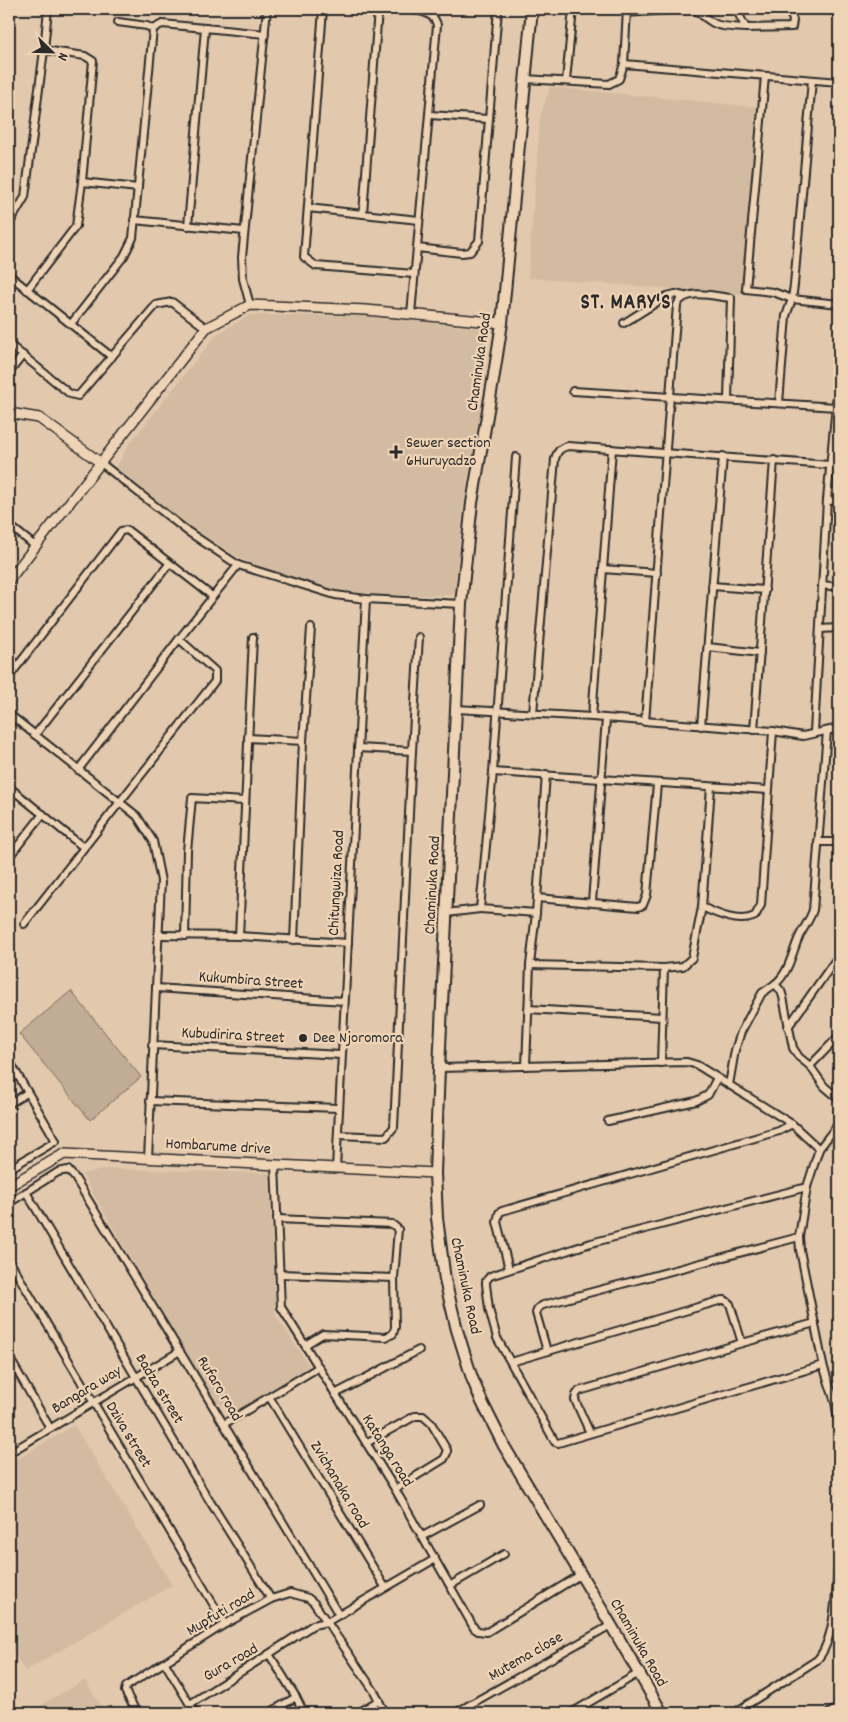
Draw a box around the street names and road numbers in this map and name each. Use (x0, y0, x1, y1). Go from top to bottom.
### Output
street label: Chaminuka Road (462, 312, 498, 412)
street label: Chitungwiza Road (323, 830, 351, 936)
street label: Chaminuka Road (419, 835, 447, 935)
street label: Kukumbira Street (198, 966, 304, 996)
street label: Kubudirira Street (181, 1022, 285, 1050)
street label: Hombarume drive (165, 1133, 271, 1161)
street label: Chaminuka Road (444, 1235, 486, 1337)
street label: Badza street (129, 1349, 189, 1429)
street label: Rufaro road (190, 1352, 248, 1426)
street label: Bangara way (47, 1360, 127, 1420)
street label: Dziva street (99, 1398, 157, 1473)
street label: Katanga road (356, 1410, 418, 1492)
street label: Zvichanaka road (304, 1437, 374, 1533)
street label: Mupfuti road (182, 1583, 260, 1643)
street label: Chaminuka Road (603, 1595, 673, 1691)
street label: Mutema close (485, 1626, 567, 1688)
street label: Gura road (199, 1638, 263, 1688)

